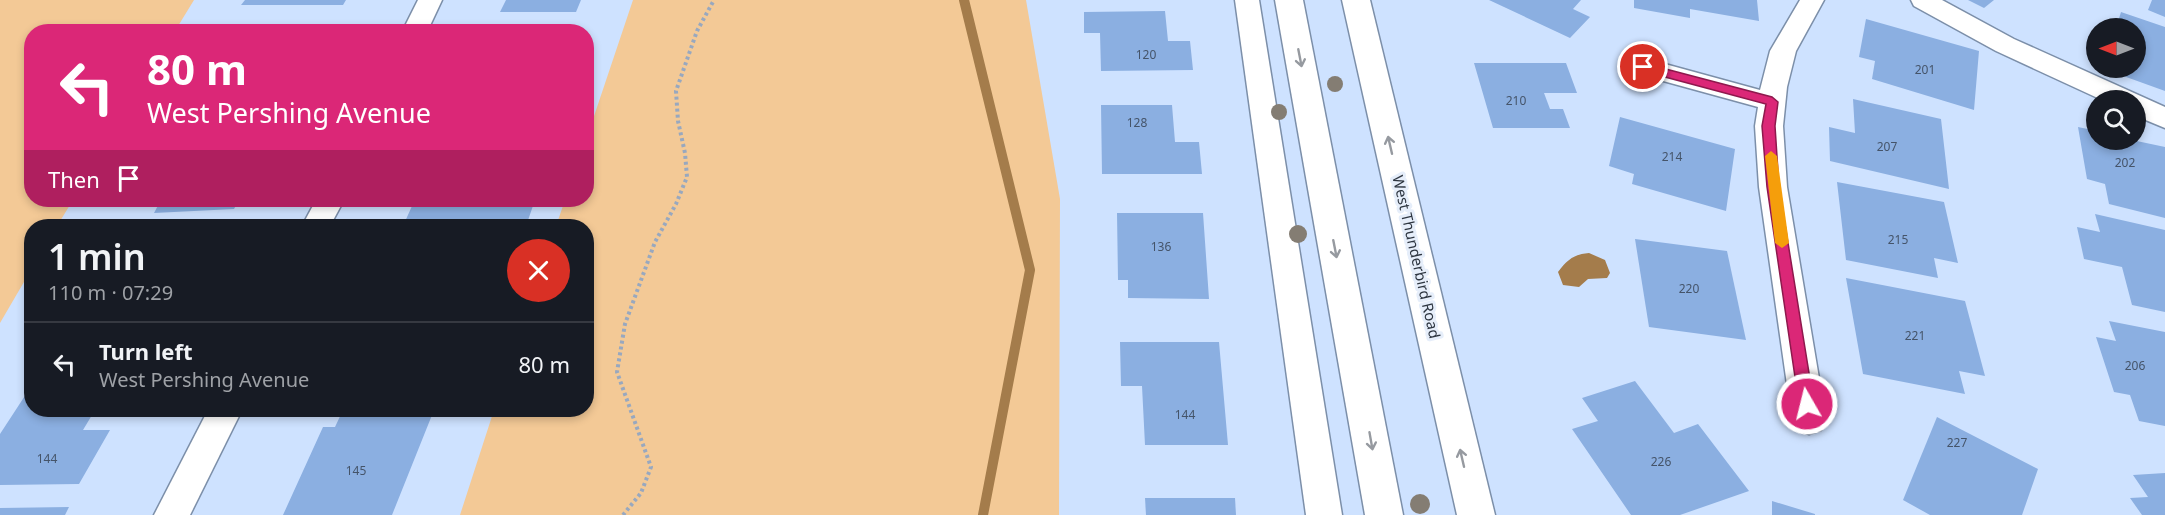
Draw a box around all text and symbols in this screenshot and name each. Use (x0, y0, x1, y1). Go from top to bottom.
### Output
north arrow (2086, 18, 2146, 78)
map controls (2086, 18, 2146, 150)
text: 80 m (147, 40, 247, 97)
pin (1617, 41, 1668, 92)
house number: 120 (1136, 46, 1156, 63)
one-way arrow (1295, 47, 1306, 67)
icon: left (48, 48, 126, 126)
icon: arrive (1626, 50, 1659, 83)
house number: 201 (1915, 61, 1935, 78)
button: search (2086, 90, 2146, 150)
house number: 210 (1506, 92, 1526, 109)
text: West Pershing Avenue (147, 94, 431, 131)
house number: 128 (1127, 114, 1147, 131)
one-way arrow (1384, 136, 1396, 155)
house number: 207 (1877, 138, 1897, 155)
house number: 214 (1662, 148, 1682, 165)
house number: 202 (2115, 154, 2135, 171)
icon: arrive (112, 162, 145, 195)
text: Then (48, 164, 100, 194)
street label: West Thunderbird Road (1388, 173, 1445, 340)
house number: 215 (1888, 231, 1908, 248)
text: 1 min (48, 232, 146, 281)
house number: 136 (1151, 238, 1171, 255)
button: close (507, 239, 570, 302)
one-way arrow (1330, 239, 1341, 259)
text: 110 m · 07:29 (48, 279, 173, 306)
house number: 220 (1679, 280, 1699, 297)
house number: 221 (1905, 327, 1925, 344)
text: Turn left (99, 336, 193, 366)
icon: left (48, 348, 81, 381)
text: 80 m (519, 349, 570, 379)
house number: 206 (2125, 357, 2145, 374)
text: West Pershing Avenue (99, 366, 309, 393)
position arrow (1775, 372, 1839, 436)
house number: 144 (1175, 406, 1195, 423)
one-way arrow (1366, 431, 1377, 450)
house number: 227 (1947, 434, 1967, 451)
one-way arrow (1456, 449, 1468, 468)
house number: 144 (37, 450, 57, 467)
house number: 226 (1651, 453, 1671, 470)
house number: 145 (346, 462, 366, 479)

